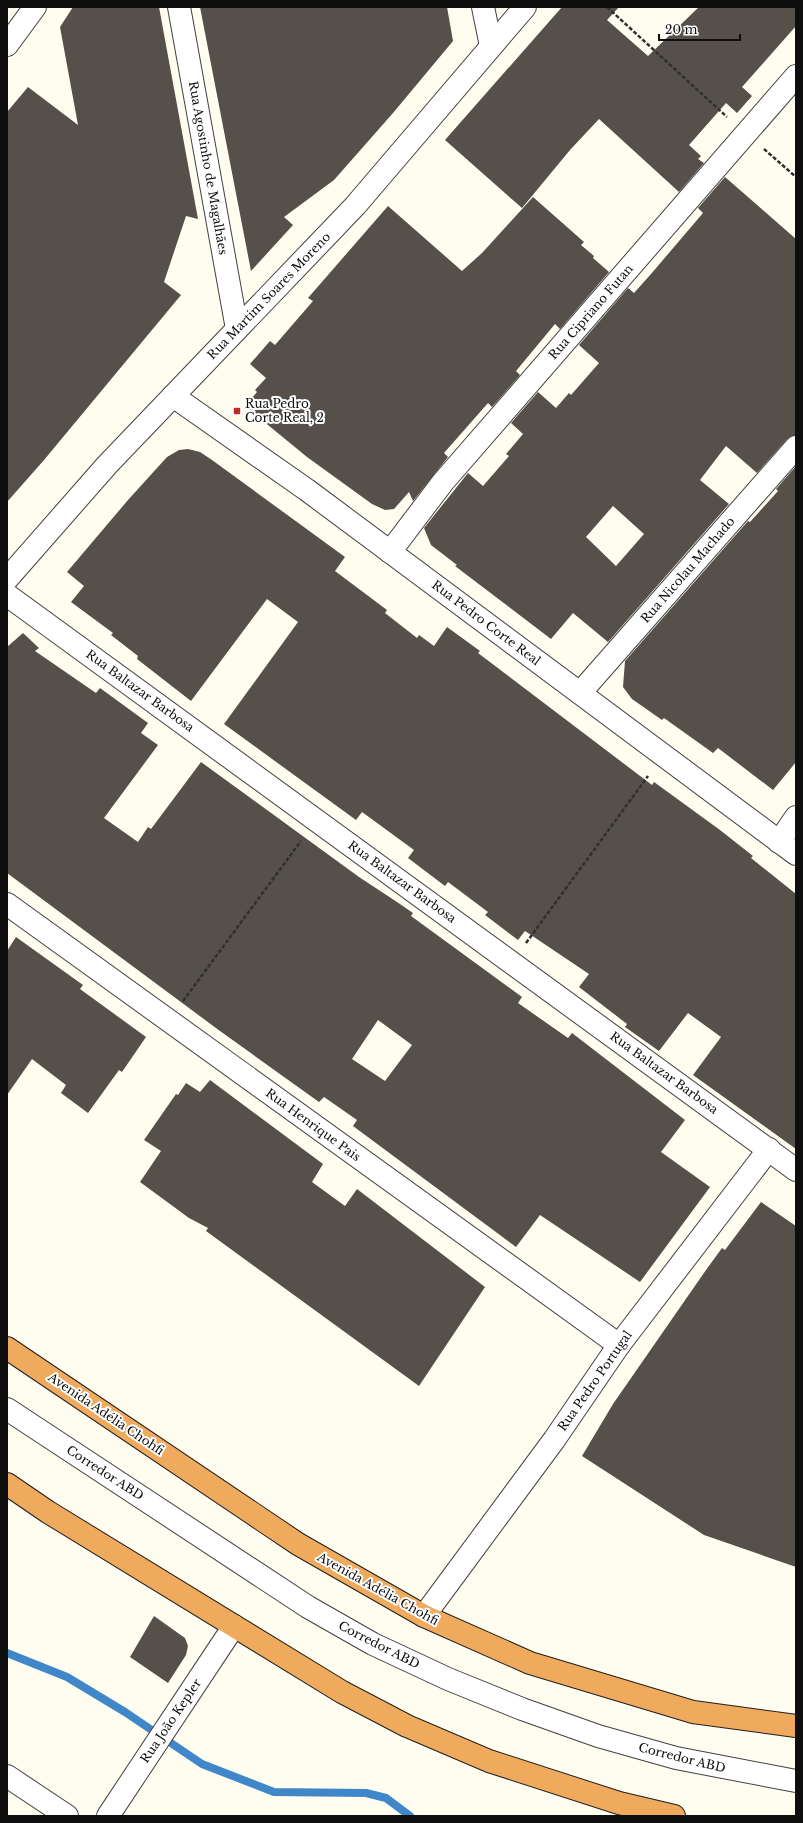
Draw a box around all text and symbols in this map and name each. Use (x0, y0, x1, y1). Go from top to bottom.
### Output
scale bar (659, 16, 740, 42)
text: 20 m (665, 22, 697, 37)
street label: Rua Agostinho de Magalhães (186, 80, 231, 256)
street label: Rua Martim Soares Moreno (204, 229, 333, 362)
street label: Rua Cipriano Futan (545, 261, 636, 362)
place label: Rua Pedro Corte Real, 2 (245, 396, 324, 425)
marker: Rua Pedro Corte Real, 2 (232, 406, 242, 416)
street label: Rua Nicolau Machado (637, 513, 738, 626)
street label: Rua Pedro Corte Real (429, 577, 544, 668)
street label: Rua Baltazar Barbosa (83, 646, 198, 735)
street label: Rua Baltazar Barbosa (345, 837, 460, 926)
street label: Rua Baltazar Barbosa (607, 1028, 722, 1117)
street label: Rua Henrique Pais (263, 1085, 364, 1164)
street label: Rua Pedro Portugal (554, 1328, 635, 1434)
street label: Avenida Adélia Chohfi (45, 1369, 167, 1458)
street label: Corredor ABD (64, 1442, 147, 1503)
street label: Avenida Adélia Chohfi (314, 1548, 442, 1628)
street label: Corredor ABD (336, 1618, 422, 1671)
street label: Rua João Kepler (137, 1676, 204, 1766)
street label: Corredor ABD (637, 1739, 727, 1776)

